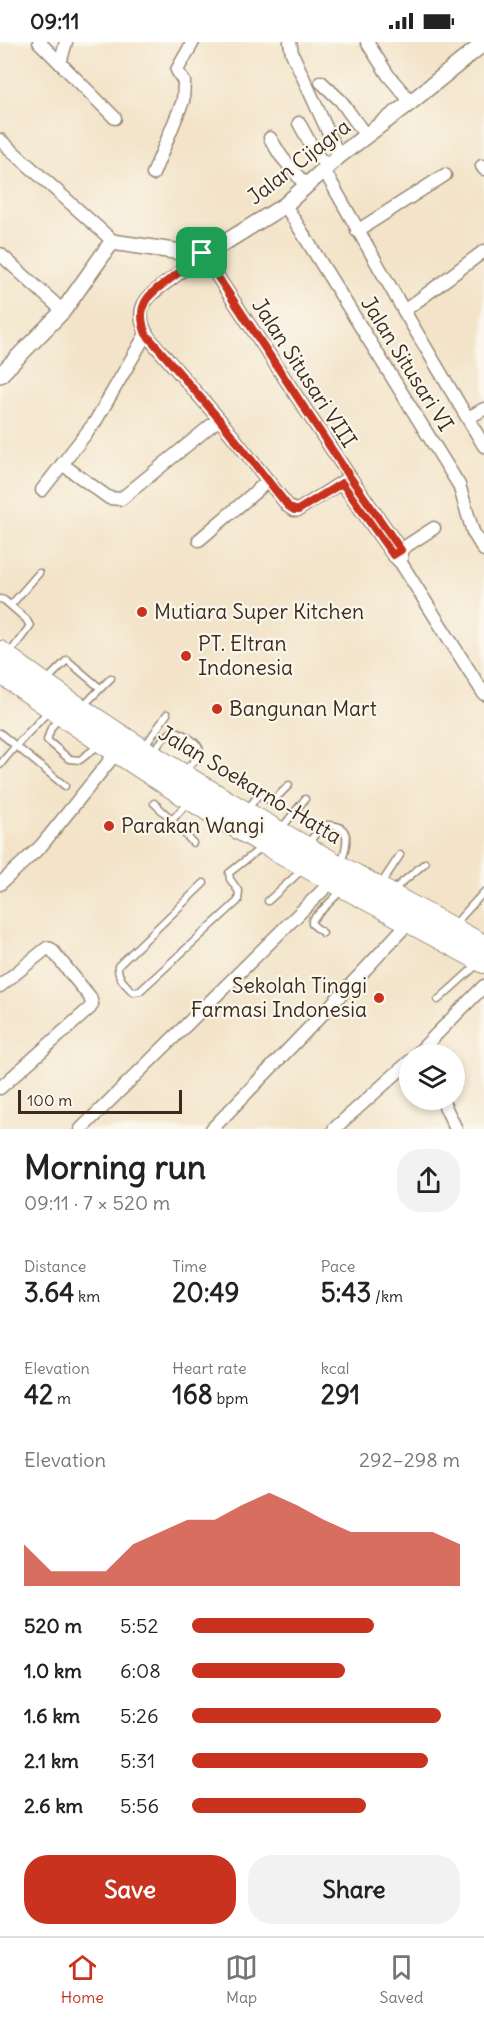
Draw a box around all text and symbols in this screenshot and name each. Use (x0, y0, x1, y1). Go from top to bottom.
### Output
text: 09:11 (30, 7, 80, 35)
street label: Jalan Cijagra (242, 113, 356, 210)
pin (176, 227, 227, 278)
icon: arrive (185, 236, 218, 269)
street label: Jalan Situsari VI (355, 291, 460, 436)
street label: Jalan Situsari VIII (246, 293, 363, 452)
place label: Mutiara Super Kitchen (154, 598, 364, 625)
marker: Mutiara Super Kitchen (135, 605, 149, 619)
place label: PT. Eltran Indonesia (198, 630, 293, 681)
marker: PT. Eltran Indonesia (179, 649, 193, 663)
place label: Bangunan Mart (229, 695, 377, 722)
marker: Bangunan Mart (210, 702, 224, 716)
street label: Jalan Soekarno-Hatta (154, 719, 347, 850)
place label: Parakan Wangi (121, 812, 264, 839)
marker: Parakan Wangi (102, 819, 116, 833)
place label: Sekolah Tinggi Farmasi Indonesia (191, 972, 367, 1023)
marker: Sekolah Tinggi Farmasi Indonesia (372, 991, 386, 1005)
map controls (399, 1044, 465, 1110)
button: layers (399, 1044, 465, 1110)
scale bar (18, 1087, 182, 1114)
text: 100 m (27, 1090, 72, 1110)
text: Morning run (24, 1146, 206, 1188)
button: share (397, 1149, 460, 1212)
text: 09:11 · 7 × 520 m (24, 1190, 170, 1215)
text: Distance (24, 1256, 86, 1276)
text: Time (172, 1256, 207, 1276)
text: Pace (321, 1256, 355, 1276)
text: 3.64 (24, 1276, 74, 1309)
text: 20:49 (172, 1276, 240, 1309)
text: 5:43 (321, 1276, 371, 1309)
text: km (74, 1286, 100, 1306)
text: /km (371, 1286, 403, 1306)
text: Elevation (24, 1358, 90, 1378)
text: Heart rate (172, 1358, 247, 1378)
text: kcal (321, 1358, 349, 1378)
text: 42 (24, 1378, 53, 1411)
text: 168 (172, 1378, 213, 1411)
text: 291 (321, 1378, 360, 1411)
text: m (53, 1388, 71, 1408)
text: bpm (213, 1388, 248, 1408)
text: Elevation (24, 1447, 106, 1472)
text: 292–298 m (359, 1447, 460, 1472)
text: 520 m (24, 1613, 82, 1638)
text: 5:52 (120, 1613, 158, 1638)
text: 1.0 km (24, 1658, 82, 1683)
text: 6:08 (120, 1658, 161, 1683)
text: 1.6 km (24, 1703, 80, 1728)
text: 5:26 (120, 1703, 159, 1728)
text: 2.1 km (24, 1748, 79, 1773)
text: 5:31 (120, 1748, 155, 1773)
text: 2.6 km (24, 1793, 83, 1818)
text: 5:56 (120, 1793, 159, 1818)
button: Save (24, 1855, 236, 1924)
button: Share (248, 1855, 460, 1924)
tab: Home (61, 1951, 104, 2007)
tab: Map (225, 1951, 258, 2007)
tab: Saved (380, 1951, 423, 2007)

